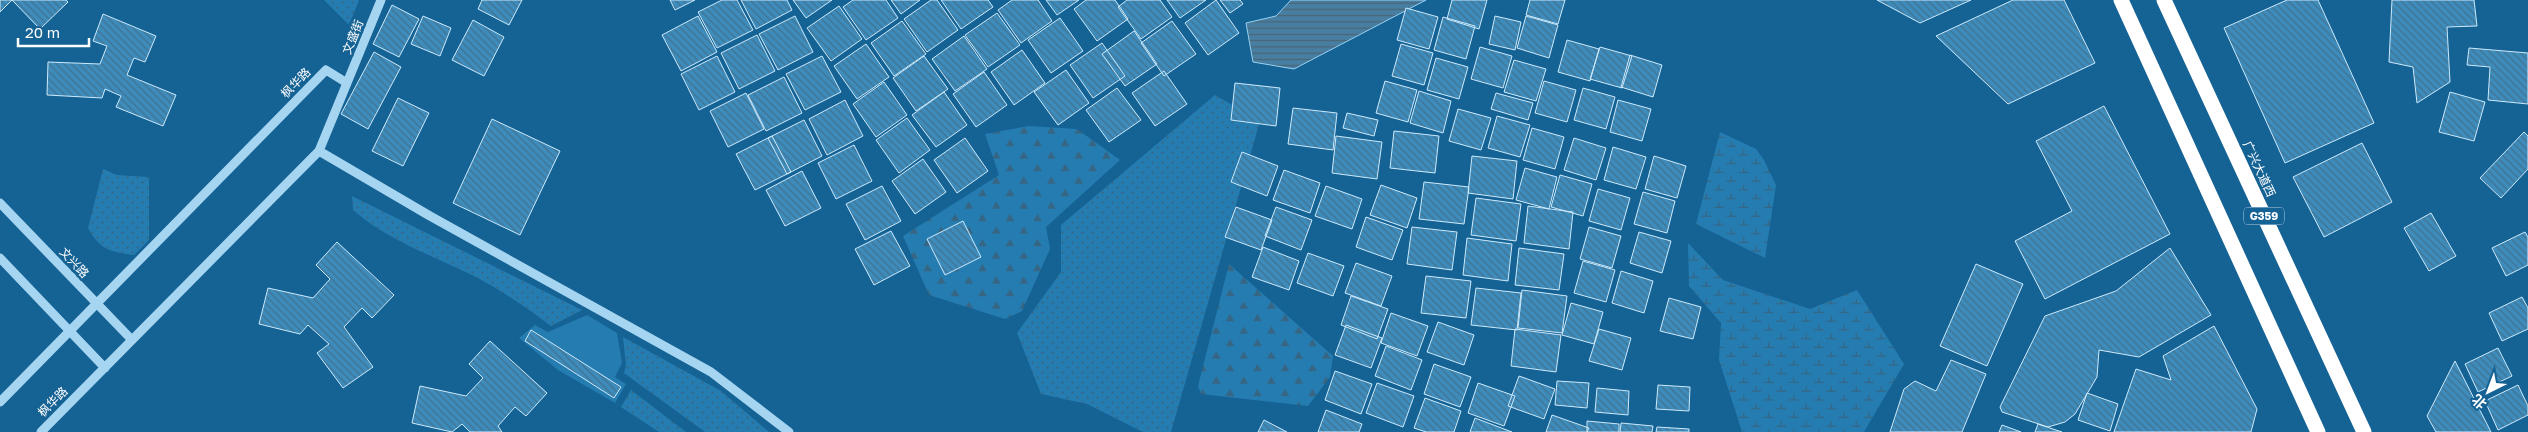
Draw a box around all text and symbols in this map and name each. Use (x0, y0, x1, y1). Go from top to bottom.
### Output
scale bar (18, 15, 89, 47)
street label: 文盛街 (339, 17, 366, 56)
text: 20 m (25, 23, 60, 41)
street label: 枫华路 (278, 64, 314, 101)
street label: 广兴大道西 (2240, 138, 2279, 199)
road number: G359 (2244, 208, 2284, 225)
street label: 文兴路 (57, 244, 92, 281)
north arrow (2463, 367, 2513, 417)
street label: 枫华路 (35, 384, 71, 420)
text: 北 (2468, 391, 2490, 413)

